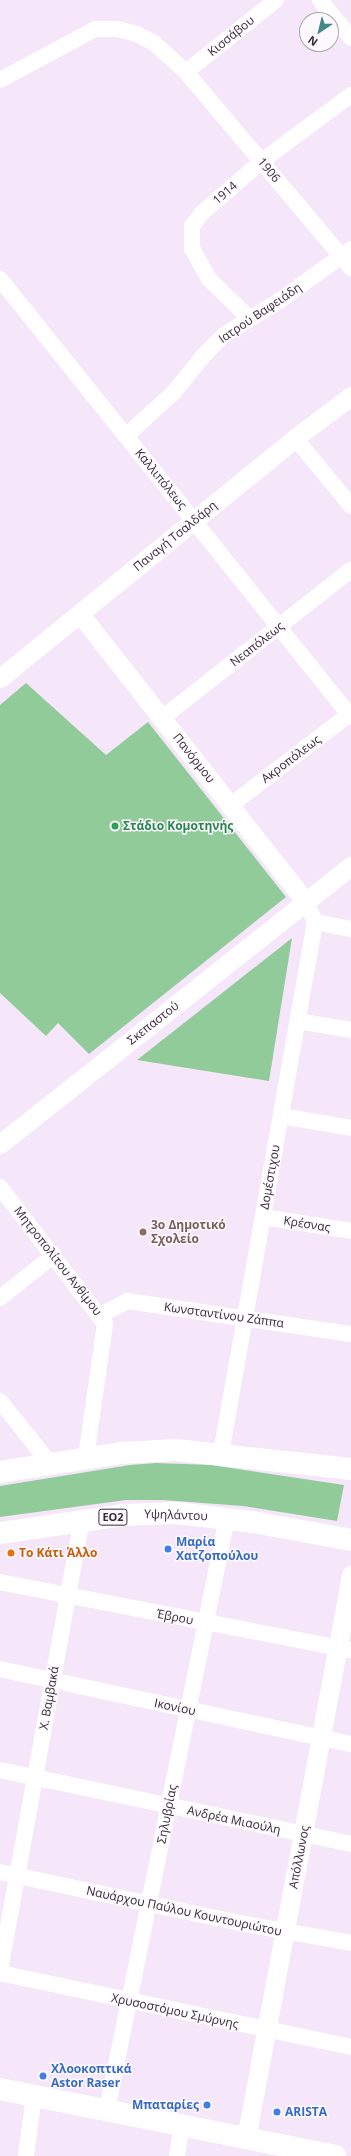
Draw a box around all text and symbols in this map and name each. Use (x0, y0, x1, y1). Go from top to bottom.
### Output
north arrow (299, 12, 339, 52)
street label: Κισσάβου (205, 13, 257, 59)
text: N (304, 33, 320, 50)
street label: 1906 (255, 155, 283, 185)
street label: 1914 (210, 179, 240, 207)
street label: Ιατρού Βαφειάδη (216, 280, 304, 346)
street label: Καλλιπόλεως (132, 446, 190, 512)
street label: Παναγή Τσαλδάρη (130, 498, 220, 574)
street label: Νεαπόλεως (227, 619, 287, 669)
street label: Πανόρμου (170, 730, 218, 786)
street label: Ακροπόλεως (258, 732, 324, 786)
place label: Στάδιο Κομοτηνής (123, 819, 233, 833)
marker: Στάδιο Κομοτηνής (110, 821, 120, 831)
street label: Σκεπαστού (124, 998, 182, 1048)
street label: Δομέστιχου (257, 1144, 283, 1210)
street label: Μητροπολίτου Ανθίμου (11, 1204, 105, 1318)
street label: Κρέσνας (283, 1213, 331, 1235)
place label: 3ο Δημοτικό Σχολείο (151, 1218, 226, 1246)
marker: 3ο Δημοτικό Σχολείο (138, 1227, 148, 1237)
street label: Κωνσταντίνου Ζάππα (163, 1299, 285, 1331)
street label: Υψηλάντου (144, 1507, 208, 1523)
road number: ΕΟ2 (98, 1508, 128, 1526)
place label: Μαρία Χατζοπούλου (176, 1535, 258, 1563)
marker: Μαρία Χατζοπούλου (163, 1544, 173, 1554)
place label: Το Κάτι Άλλο (19, 1546, 97, 1560)
marker: Το Κάτι Άλλο (6, 1548, 16, 1558)
street label: Έβρου (156, 1606, 194, 1628)
street label: Χ. Βαμβακά (36, 1665, 62, 1731)
street label: Ικονίου (153, 1696, 197, 1718)
street label: Σηλυβρίας (154, 1783, 180, 1845)
street label: Ανδρέα Μιαούλη (186, 1803, 282, 1837)
street label: Απόλλωνος (286, 1824, 312, 1890)
street label: Ναυάρχου Παύλου Κουντουριώτου (85, 1883, 283, 1939)
street label: Χρυσοστόμου Σμύρνης (110, 1990, 240, 2032)
place label: Χλοοκοπτικά Astor Raser (51, 2062, 132, 2090)
marker: Χλοοκοπτικά Astor Raser (38, 2071, 48, 2081)
place label: Μπαταρίες (132, 2098, 199, 2112)
marker: Μπαταρίες (202, 2100, 212, 2110)
place label: ARISTA (285, 2105, 327, 2119)
marker: ARISTA (272, 2107, 282, 2117)

